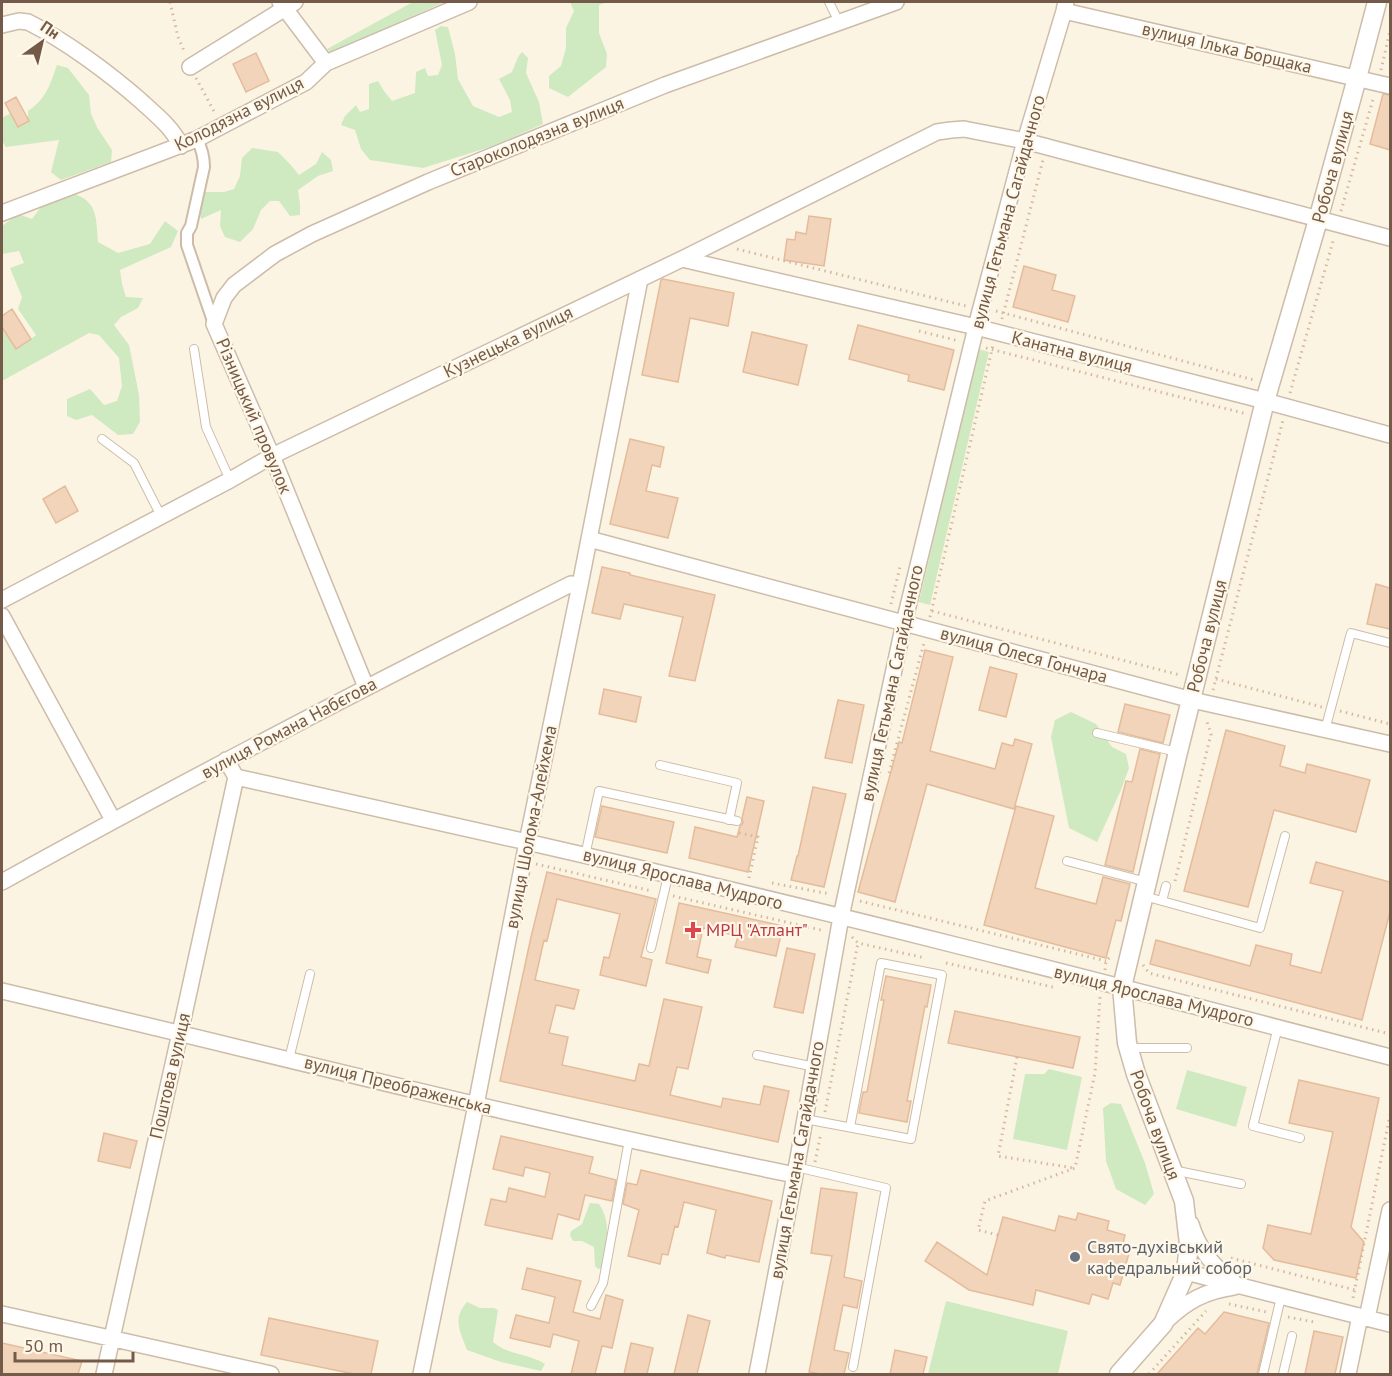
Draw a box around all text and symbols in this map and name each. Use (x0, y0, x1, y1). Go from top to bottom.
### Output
north arrow (12, 12, 72, 72)
text: Пн (37, 16, 64, 43)
street label: вулиця Ілька Борщака (1140, 17, 1314, 78)
street label: Колодязна вулиця (170, 71, 307, 156)
street label: Староколодязна вулиця (447, 91, 627, 182)
street label: вулиця Гетьмана Сагайдачного (965, 92, 1050, 331)
street label: Робоча вулиця (1306, 108, 1359, 226)
street label: Кузнецька вулиця (439, 300, 576, 383)
street label: Канатна вулиця (1009, 325, 1135, 378)
street label: Різницький провулок (211, 334, 298, 498)
street label: вулиця Гетьмана Сагайдачного (855, 562, 928, 803)
street label: Робоча вулиця (1181, 577, 1232, 695)
street label: вулиця Олеся Гончара (938, 621, 1110, 688)
street label: вулиця Романа Набєгова (197, 672, 380, 784)
street label: вулиця Шолома-Алейхема (500, 723, 562, 930)
street label: вулиця Ярослава Мудрого (581, 843, 785, 914)
place label: МРЦ "Атлант" (706, 918, 808, 941)
marker: МРЦ "Атлант" (684, 921, 702, 939)
street label: вулиця Ярослава Мудрого (1052, 960, 1256, 1031)
street label: Поштова вулиця (144, 1011, 195, 1141)
street label: вулиця Гетьмана Сагайдачного (764, 1039, 829, 1281)
street label: вулиця Преображенська (302, 1050, 494, 1119)
street label: Робоча вулиця (1125, 1067, 1186, 1183)
place label: Свято-духівський кафедральний собор (1087, 1235, 1252, 1279)
marker: Свято-духівський кафедральний собор (1068, 1250, 1082, 1264)
scale bar (15, 1325, 134, 1363)
text: 50 m (24, 1334, 63, 1357)

